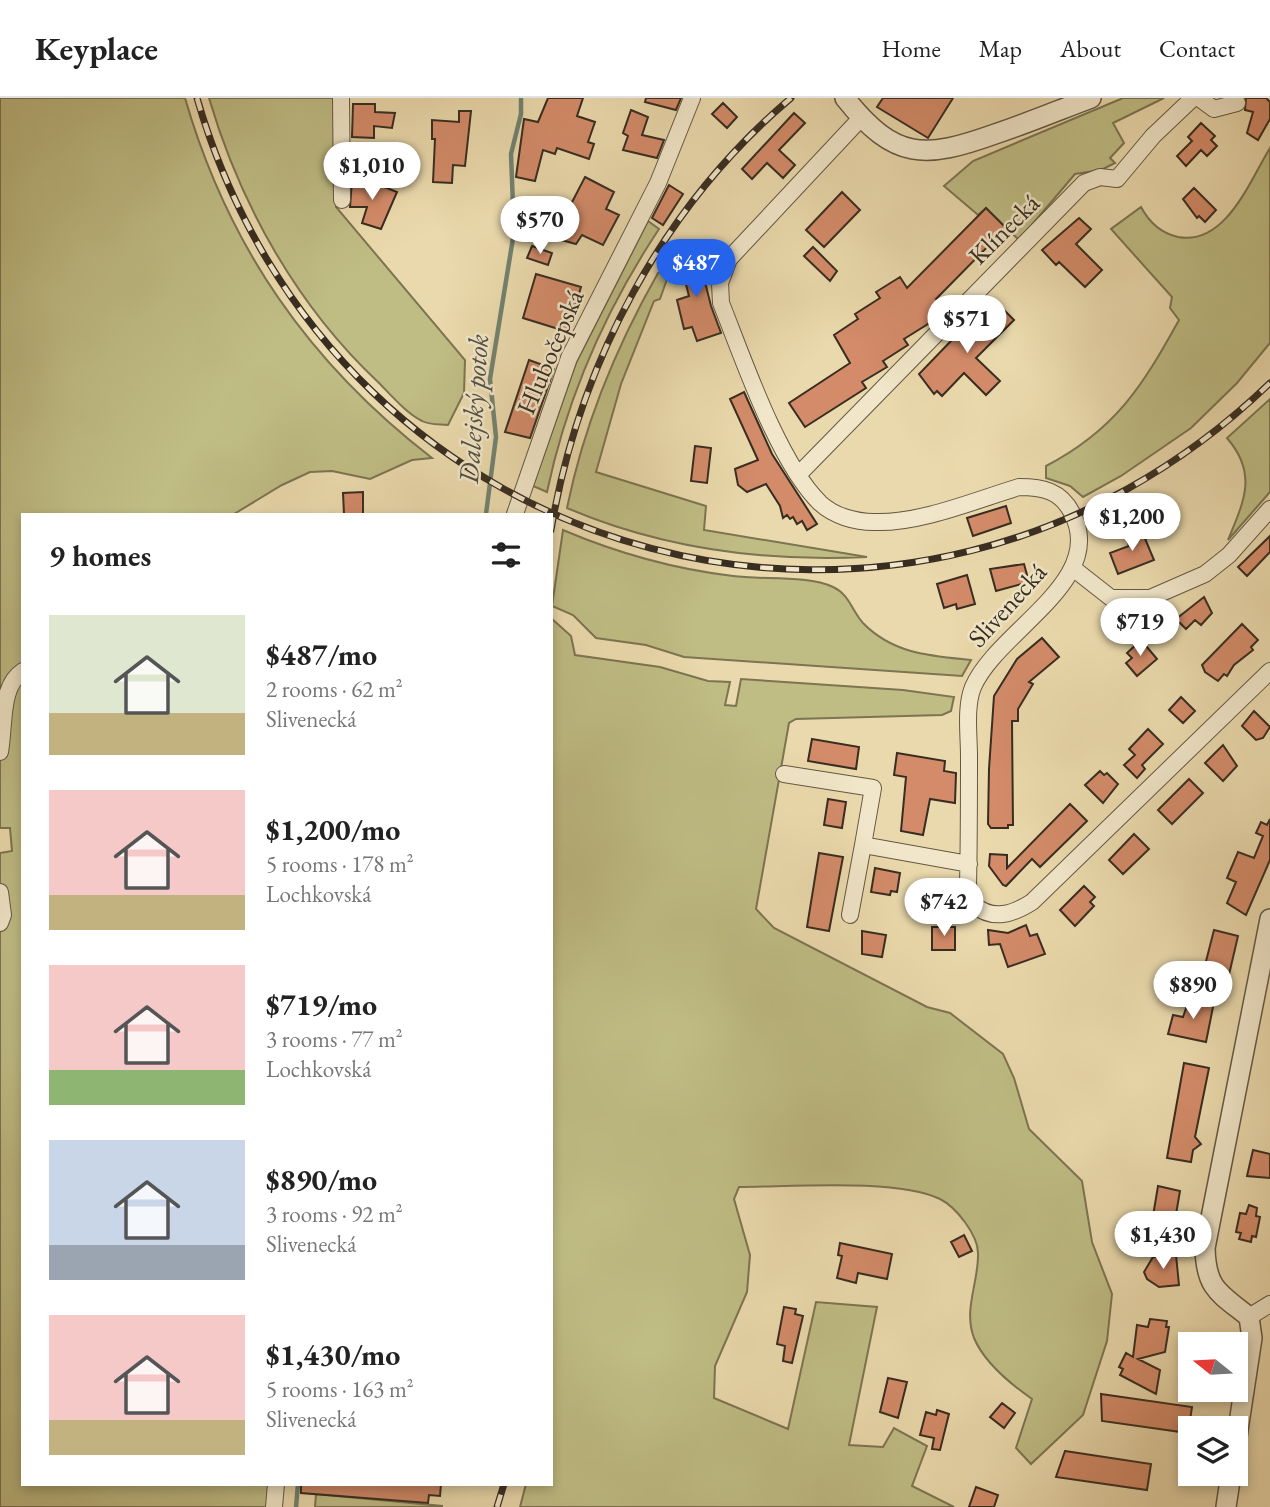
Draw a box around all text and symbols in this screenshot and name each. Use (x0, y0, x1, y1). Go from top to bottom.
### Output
text: Keyplace (35, 27, 158, 70)
text: Home (881, 33, 941, 64)
text: Map (979, 33, 1022, 64)
text: About (1060, 33, 1121, 64)
text: Contact (1159, 33, 1235, 64)
pin: $1,010 (315, 142, 429, 202)
text: $1,010 (340, 150, 404, 180)
street label: Klínecká (961, 186, 1047, 272)
pin: $570 (499, 197, 581, 256)
text: $570 (516, 204, 564, 234)
pin: $487 (655, 240, 737, 299)
text: $487 (672, 247, 720, 277)
street label: Hlubočepská (509, 284, 592, 419)
pin: $571 (926, 296, 1008, 355)
text: $571 (943, 303, 991, 333)
water label: Dalejský potok (450, 333, 496, 486)
pin: $1,200 (1075, 494, 1189, 553)
text: $1,200 (1100, 501, 1164, 531)
text: 9 homes (49, 536, 151, 575)
icon: filters (487, 536, 525, 574)
street label: Slivenecká (960, 555, 1054, 654)
pin: $719 (1099, 598, 1181, 658)
text: $719 (1116, 606, 1164, 636)
text: $487/mo (266, 635, 377, 674)
icon: home (105, 643, 189, 727)
text: 2 rooms · 62 m² (266, 674, 403, 704)
text: Slivenecká (266, 704, 357, 734)
text: $1,200/mo (266, 810, 400, 849)
icon: home (105, 818, 189, 902)
text: 5 rooms · 178 m² (266, 849, 414, 879)
pin: $742 (903, 878, 985, 938)
text: Lochkovská (266, 879, 371, 909)
text: $742 (920, 886, 968, 916)
pin: $890 (1152, 962, 1234, 1021)
text: $890 (1169, 969, 1217, 999)
text: $719/mo (266, 985, 377, 1024)
icon: home (105, 993, 189, 1077)
text: 3 rooms · 77 m² (266, 1024, 403, 1054)
text: Lochkovská (266, 1054, 371, 1084)
text: $890/mo (266, 1160, 377, 1199)
icon: home (105, 1168, 189, 1252)
text: 3 rooms · 92 m² (266, 1199, 403, 1229)
pin: $1,430 (1106, 1212, 1220, 1271)
text: $1,430 (1131, 1219, 1195, 1249)
text: Slivenecká (266, 1229, 357, 1259)
north arrow (1178, 1332, 1248, 1402)
map controls (1178, 1332, 1248, 1486)
text: $1,430/mo (266, 1335, 400, 1374)
icon: home (105, 1343, 189, 1427)
text: 5 rooms · 163 m² (266, 1374, 414, 1404)
text: Slivenecká (266, 1404, 357, 1434)
button: layers (1178, 1416, 1248, 1486)

